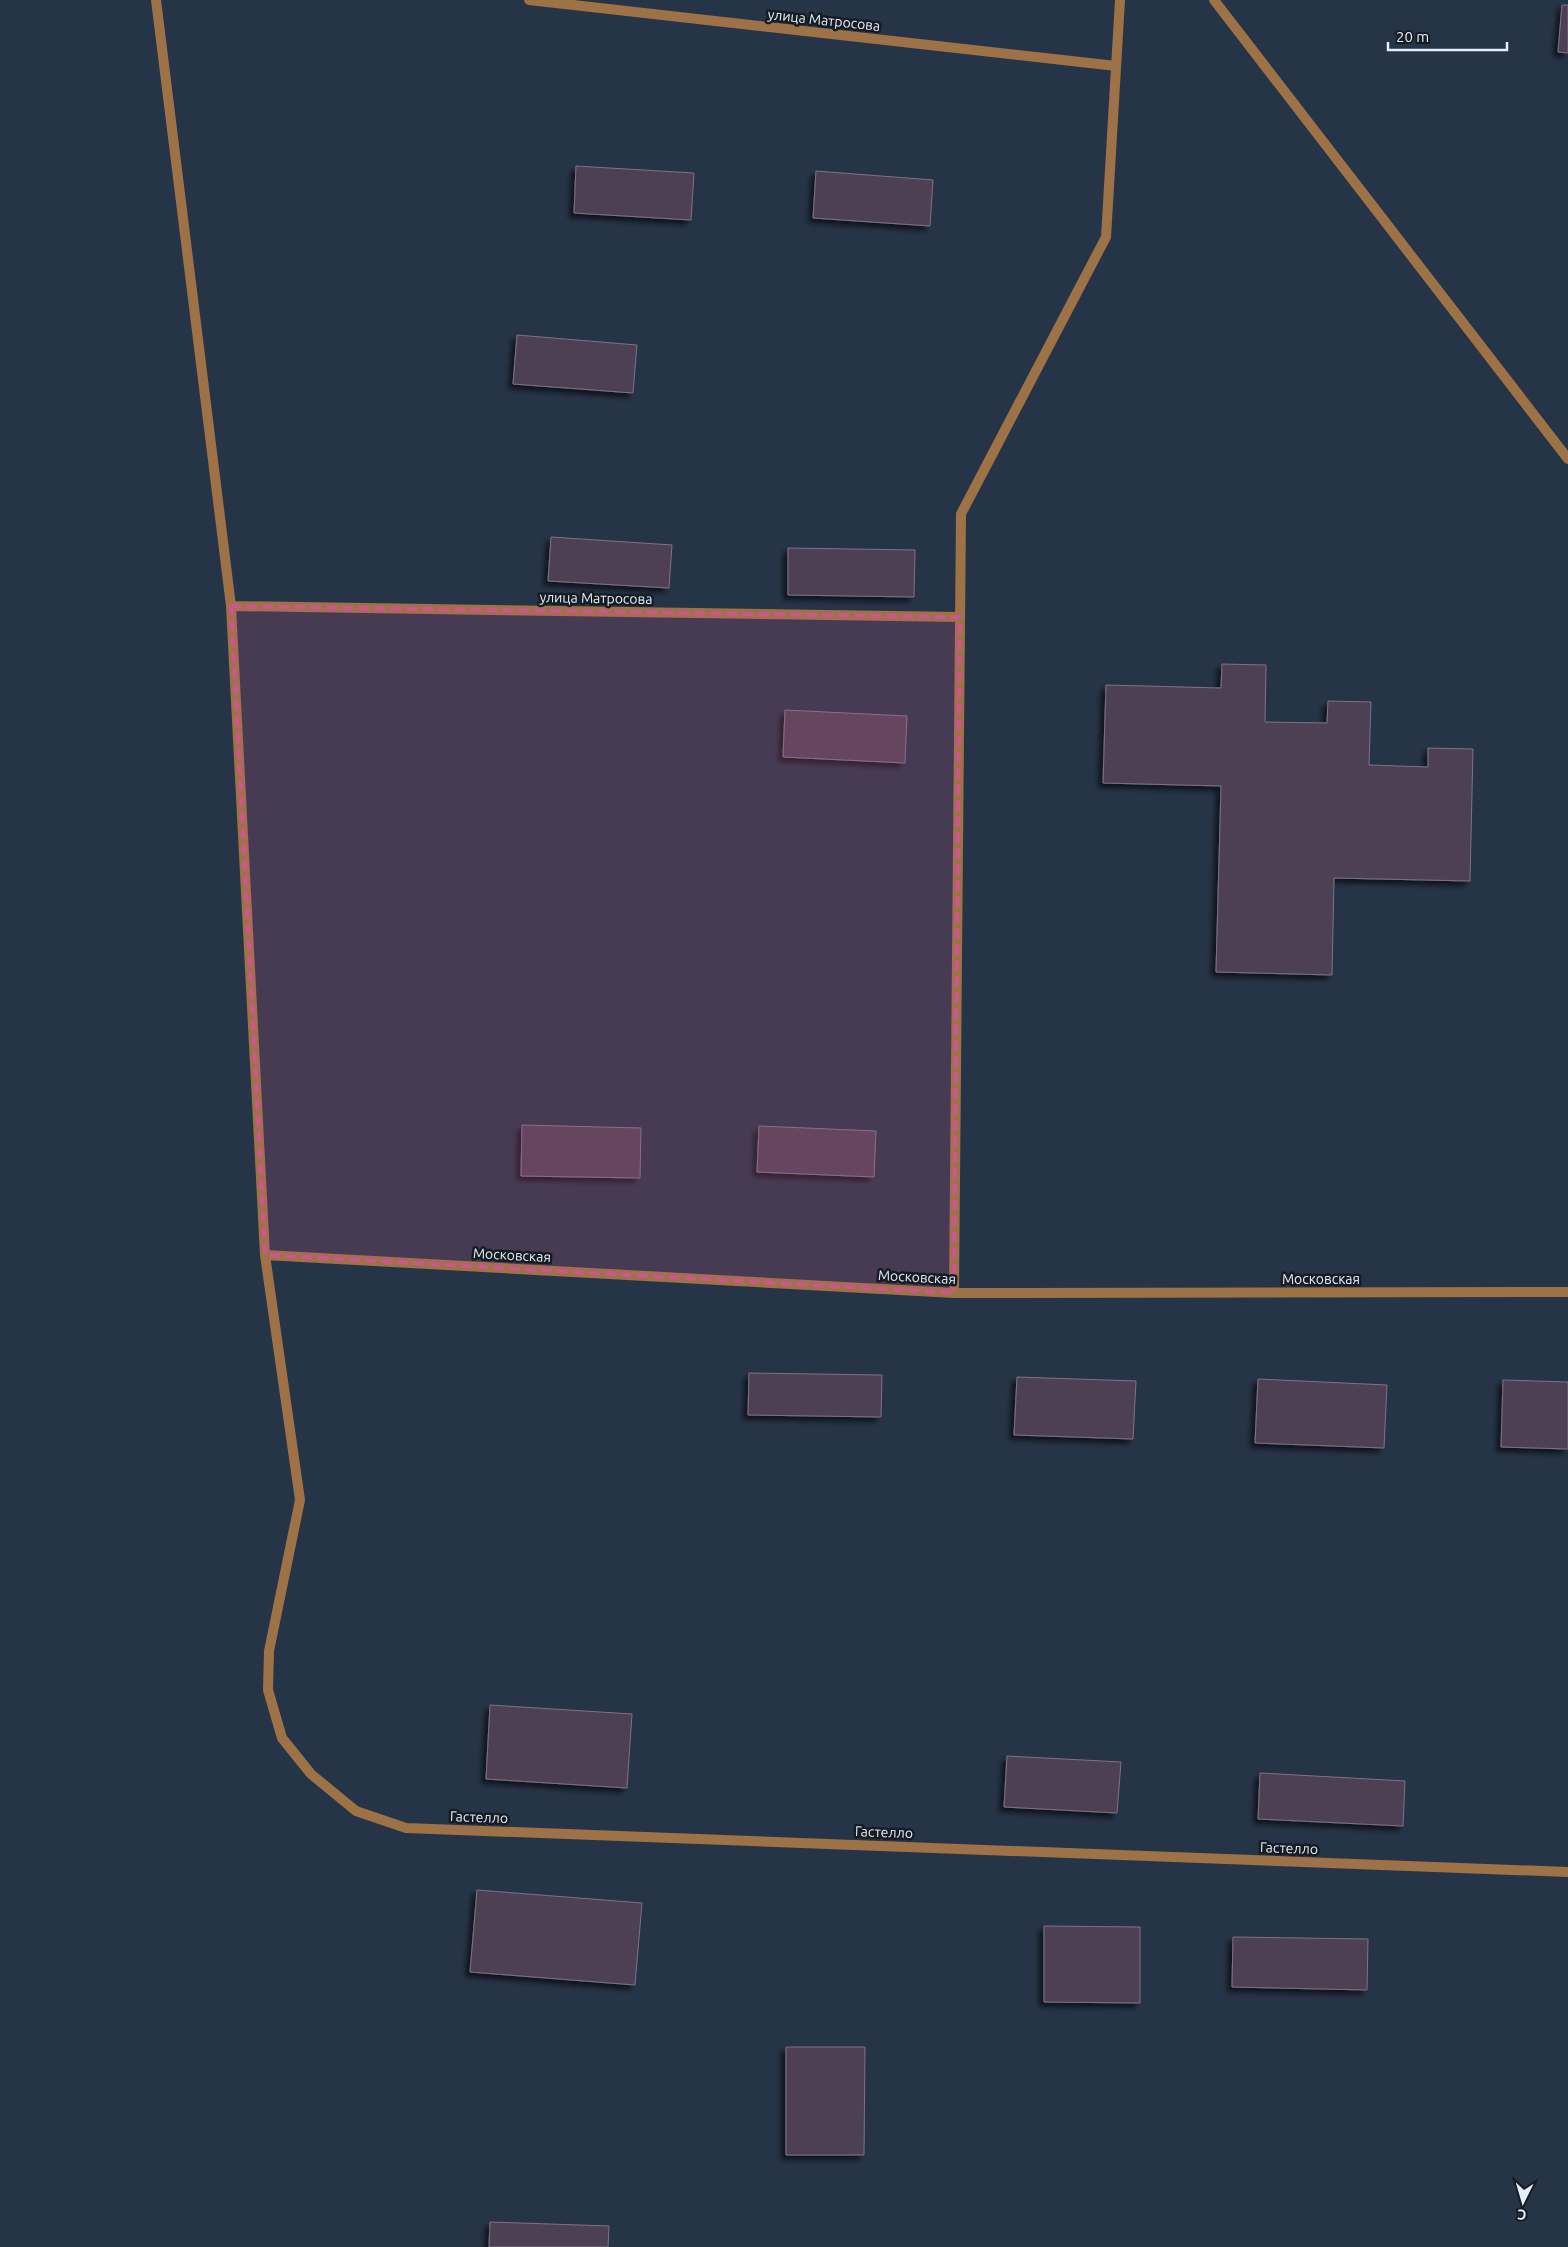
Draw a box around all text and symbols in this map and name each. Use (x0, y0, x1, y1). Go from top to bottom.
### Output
street label: улица Матросова (767, 6, 881, 34)
scale bar (1388, 20, 1507, 52)
text: 20 m (1396, 28, 1429, 45)
street label: улица Матросова (539, 589, 653, 607)
street label: Московская (473, 1245, 551, 1265)
street label: Московская (878, 1267, 956, 1287)
street label: Московская (1282, 1271, 1360, 1287)
street label: Гастелло (450, 1808, 508, 1826)
street label: Гастелло (855, 1823, 913, 1841)
street label: Гастелло (1260, 1839, 1318, 1857)
north arrow (1498, 2177, 1548, 2227)
text: С (1517, 2207, 1527, 2223)

